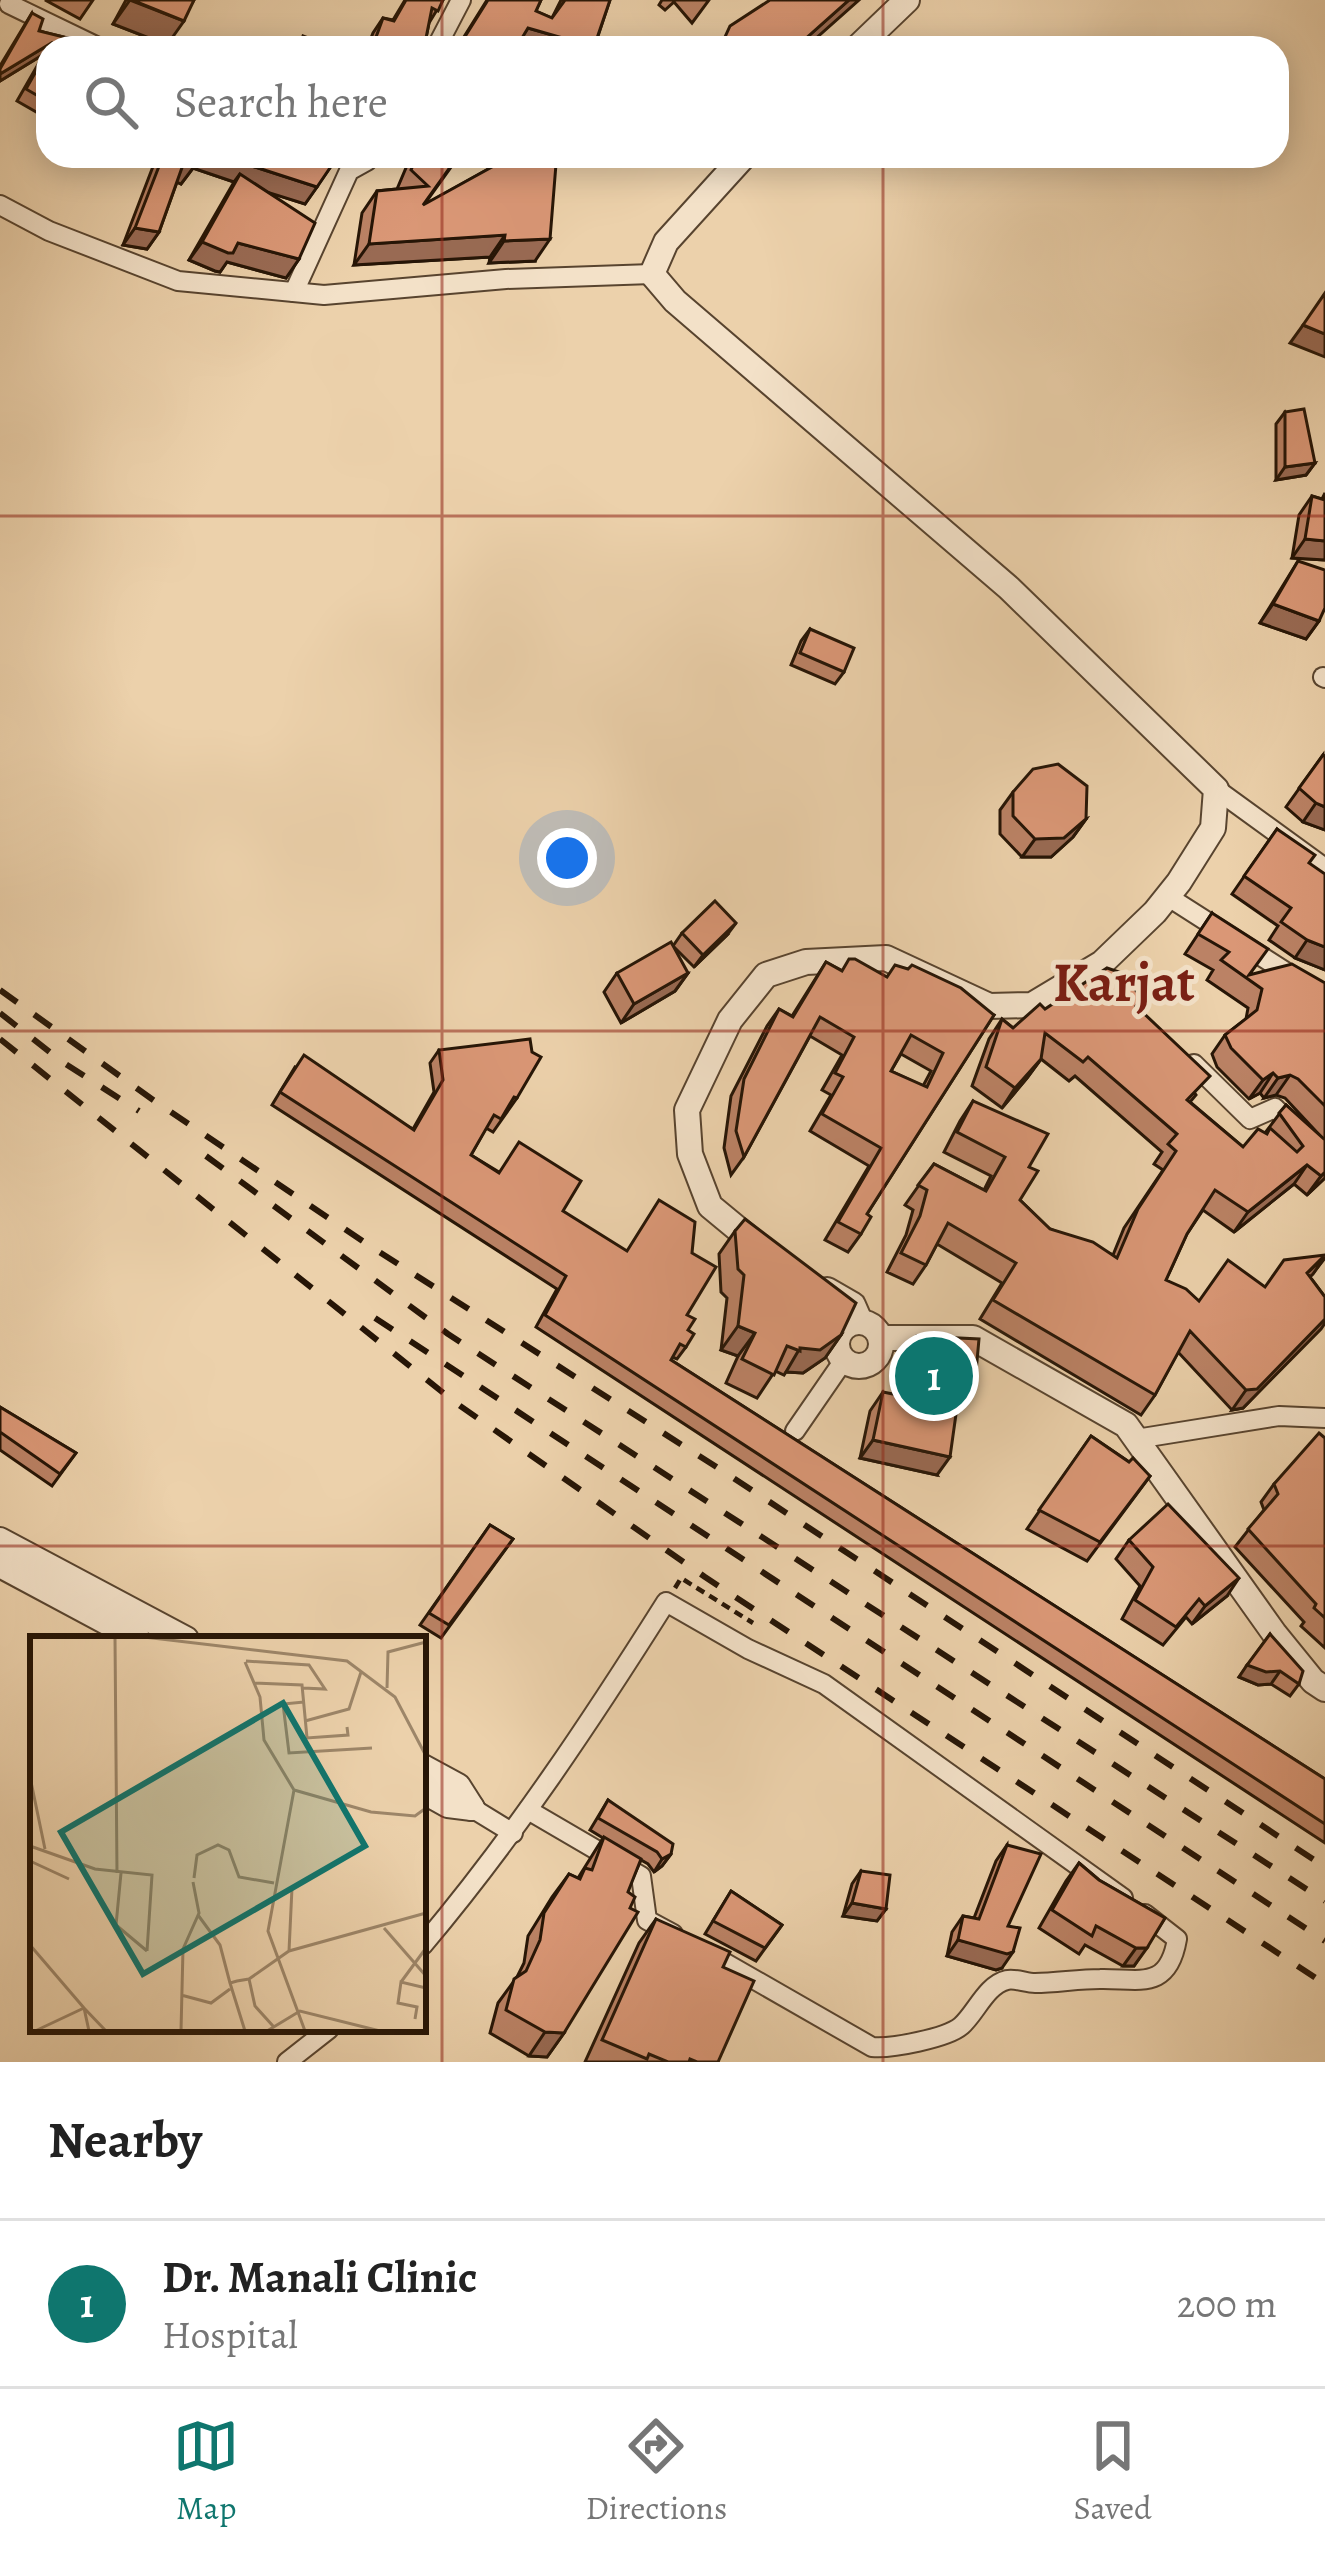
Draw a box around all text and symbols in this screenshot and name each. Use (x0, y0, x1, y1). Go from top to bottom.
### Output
search box (36, 36, 1289, 168)
icon: search (78, 69, 144, 135)
text: Search here (174, 71, 388, 133)
your location (537, 828, 597, 888)
district label: Karjat (1053, 946, 1195, 1020)
pin: 1 (895, 1331, 973, 1421)
inset map (30, 1636, 426, 2032)
text: Nearby (48, 2105, 202, 2175)
text: Dr. Manali Clinic (162, 2246, 478, 2308)
text: 1 (80, 2277, 94, 2330)
text: 200 m (1177, 2277, 1277, 2330)
text: Hospital (162, 2308, 298, 2361)
tab: Map (173, 2413, 239, 2530)
tab: Directions (586, 2413, 727, 2530)
tab: Saved (1074, 2413, 1152, 2530)

